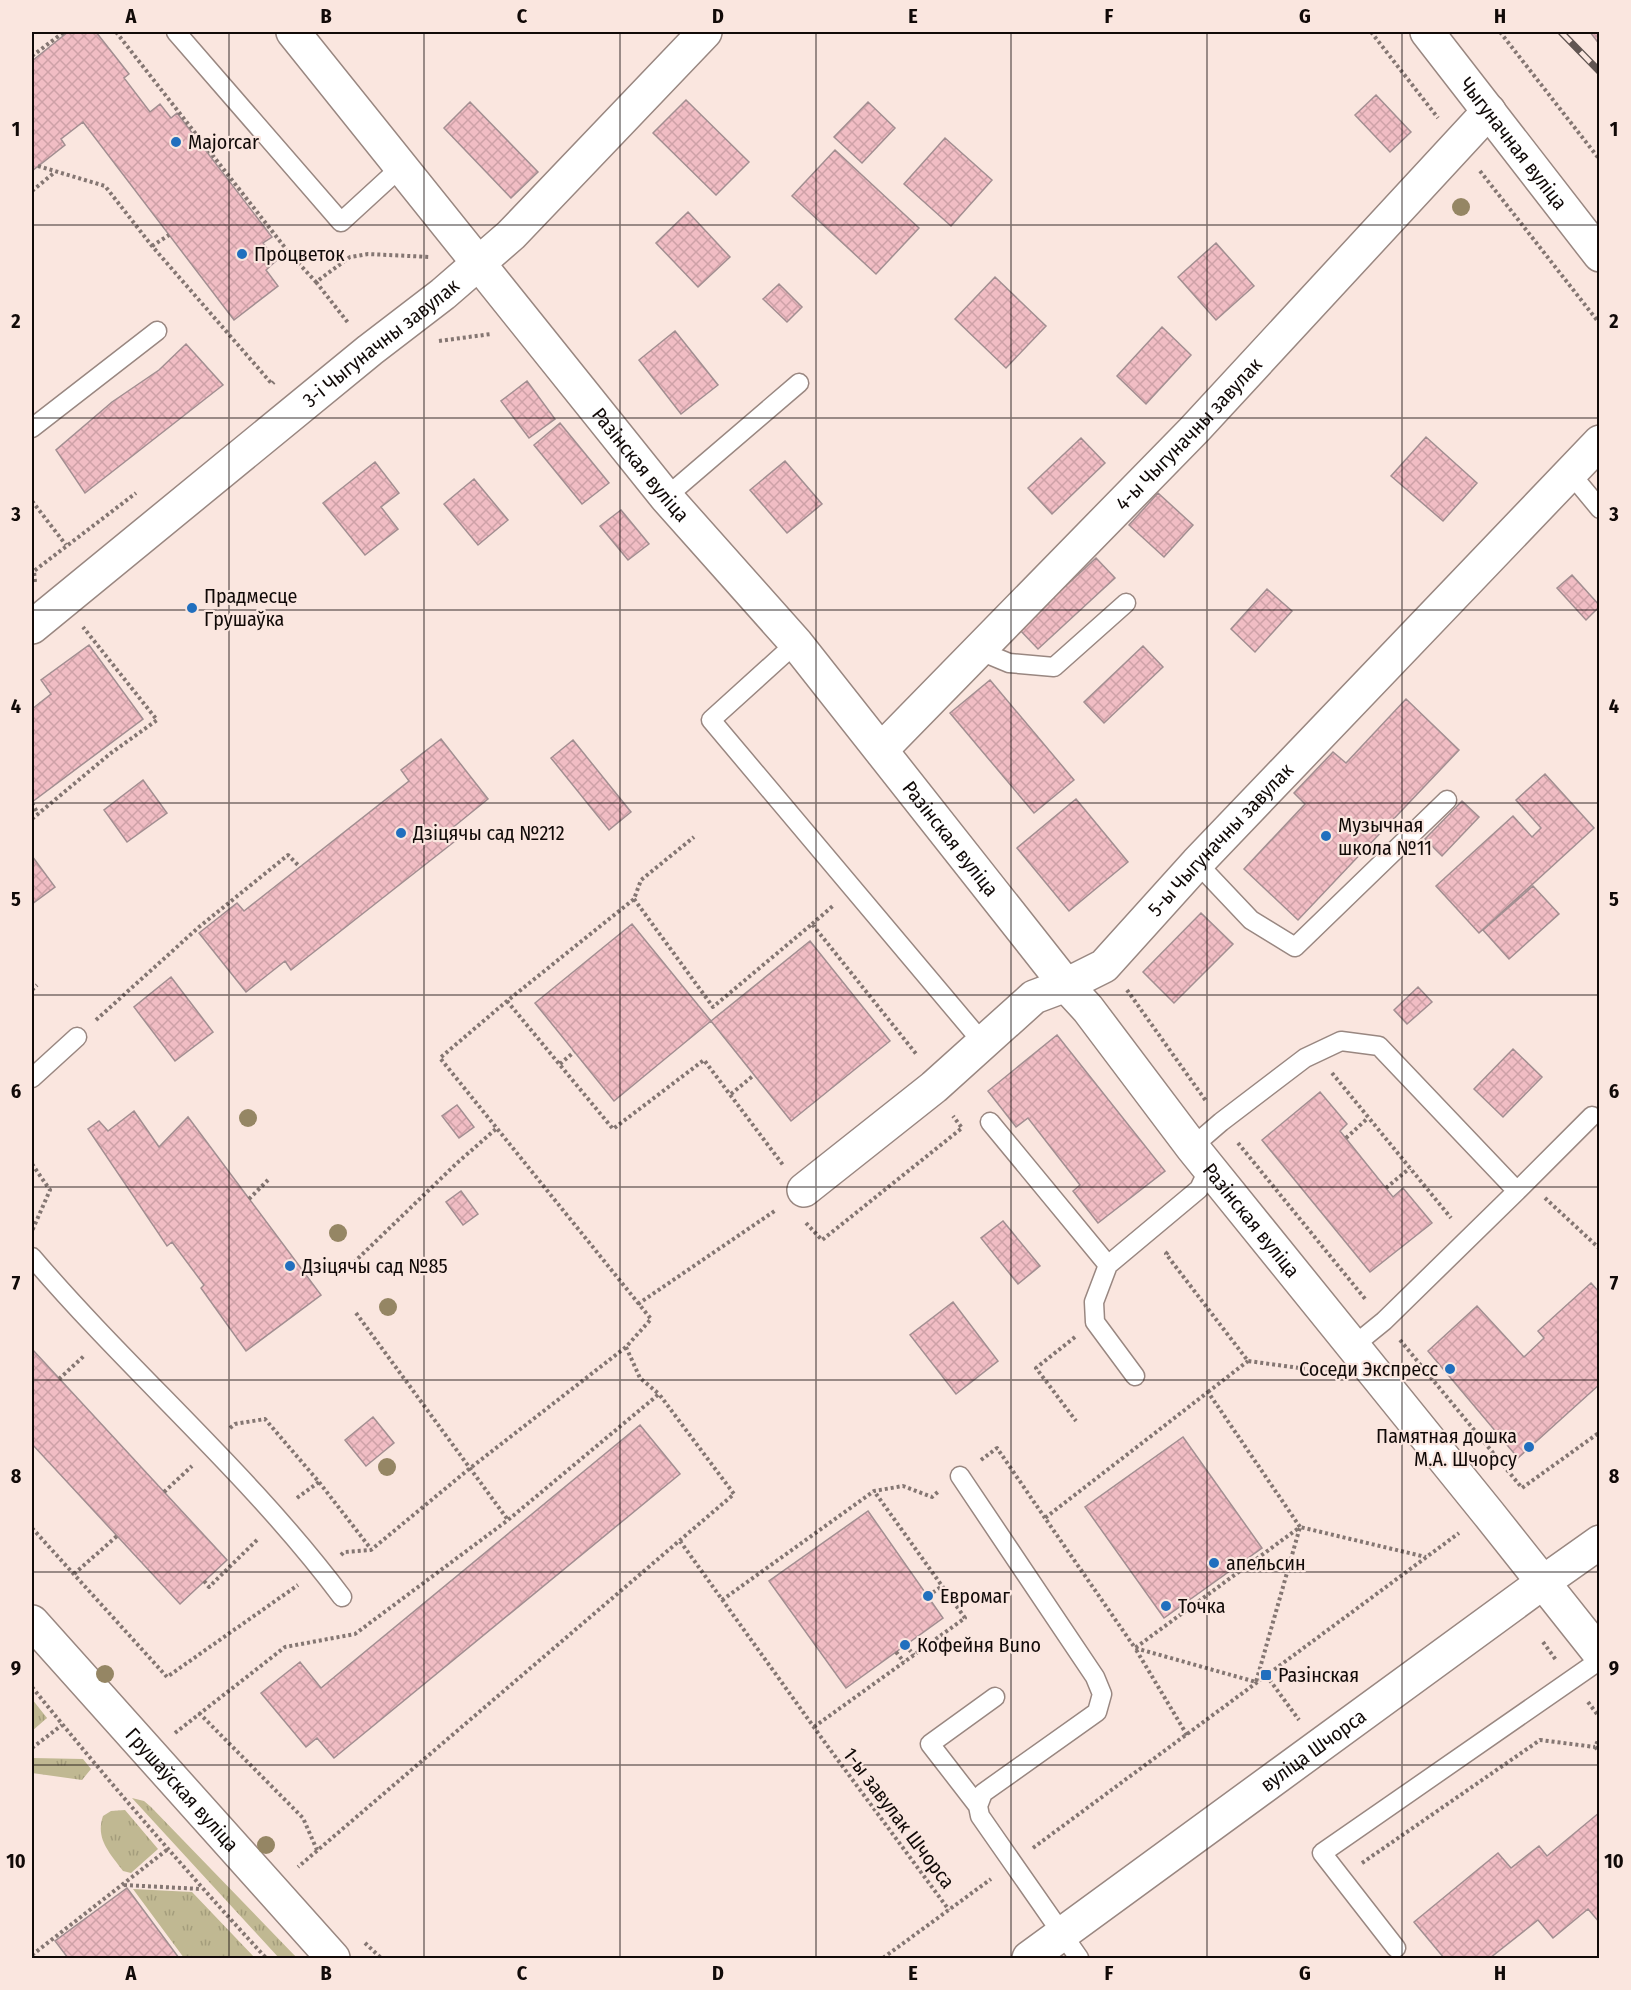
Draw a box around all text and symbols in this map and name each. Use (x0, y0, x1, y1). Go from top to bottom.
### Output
text: A (125, 4, 138, 28)
text: B (320, 4, 332, 28)
text: C (517, 4, 528, 28)
text: D (712, 4, 724, 28)
text: E (908, 4, 918, 28)
text: F (1105, 4, 1114, 28)
text: G (1299, 4, 1311, 28)
text: H (1494, 4, 1506, 28)
street label: Чыгуначная вуліца (1455, 73, 1572, 214)
text: 1 (12, 117, 20, 141)
text: 1 (1610, 117, 1618, 141)
place label: Majorcar (188, 130, 259, 154)
marker: Majorcar (169, 135, 183, 149)
place label: Процветок (254, 242, 345, 266)
marker: Процветок (235, 247, 249, 261)
street label: 3-і Чыгуначны завулак (298, 273, 464, 412)
text: 2 (10, 309, 21, 333)
text: 2 (1608, 309, 1619, 333)
street label: 4-ы Чыгуначны завулак (1110, 352, 1267, 515)
street label: Разінская вуліца (587, 403, 694, 527)
text: 3 (10, 502, 21, 526)
text: 3 (1608, 502, 1619, 526)
place label: Прадмесце Грушаўка (204, 584, 297, 631)
marker: Прадмесце Грушаўка (185, 601, 199, 615)
text: 4 (11, 694, 21, 718)
text: 4 (1609, 694, 1619, 718)
street label: 5-ы Чыгуначны завулак (1143, 758, 1299, 921)
street label: Разінская вуліца (898, 776, 1003, 901)
place label: Музычная школа №11 (1338, 813, 1432, 860)
place label: Дзіцячы сад №212 (412, 821, 565, 845)
marker: Дзіцячы сад №212 (394, 826, 408, 840)
marker: Музычная школа №11 (1319, 829, 1333, 843)
text: 5 (11, 887, 21, 911)
text: 5 (1609, 887, 1619, 911)
text: 6 (11, 1079, 21, 1103)
text: 6 (1609, 1079, 1619, 1103)
street label: Разінская вуліца (1198, 1158, 1305, 1282)
place label: Дзіцячы сад №85 (301, 1254, 448, 1278)
marker: Дзіцячы сад №85 (283, 1259, 297, 1273)
text: 7 (12, 1271, 21, 1295)
text: 7 (1610, 1271, 1619, 1295)
place label: Соседи Экспресс (1299, 1357, 1438, 1381)
marker: Соседи Экспресс (1443, 1362, 1457, 1376)
place label: Памятная дошка М.А. Шчорсу (1376, 1424, 1517, 1471)
marker: Памятная дошка М.А. Шчорсу (1522, 1440, 1536, 1454)
text: 8 (11, 1464, 22, 1488)
text: 8 (1609, 1464, 1620, 1488)
place label: апельсин (1226, 1551, 1306, 1575)
marker: апельсин (1207, 1556, 1221, 1570)
place label: Евромаг (940, 1584, 1010, 1608)
marker: Евромаг (921, 1589, 935, 1603)
place label: Точка (1178, 1594, 1225, 1618)
marker: Точка (1159, 1599, 1173, 1613)
place label: Кофейня Buno (917, 1633, 1041, 1657)
marker: Кофейня Buno (898, 1638, 912, 1652)
text: 9 (11, 1656, 21, 1680)
text: 9 (1609, 1656, 1619, 1680)
place label: Разінская (1278, 1663, 1359, 1687)
marker: Разінская (1259, 1668, 1273, 1682)
street label: вуліца Шчорса (1256, 1704, 1371, 1797)
street label: Грушаўская вуліца (121, 1723, 244, 1856)
street label: 1-ы завулак Шчорса (838, 1743, 960, 1893)
text: 10 (6, 1849, 26, 1873)
text: 10 (1604, 1849, 1624, 1873)
text: A (125, 1961, 138, 1985)
text: B (320, 1961, 332, 1985)
text: C (517, 1961, 528, 1985)
text: D (712, 1961, 724, 1985)
text: E (908, 1961, 918, 1985)
text: F (1105, 1961, 1114, 1985)
text: G (1299, 1961, 1311, 1985)
text: H (1494, 1961, 1506, 1985)

